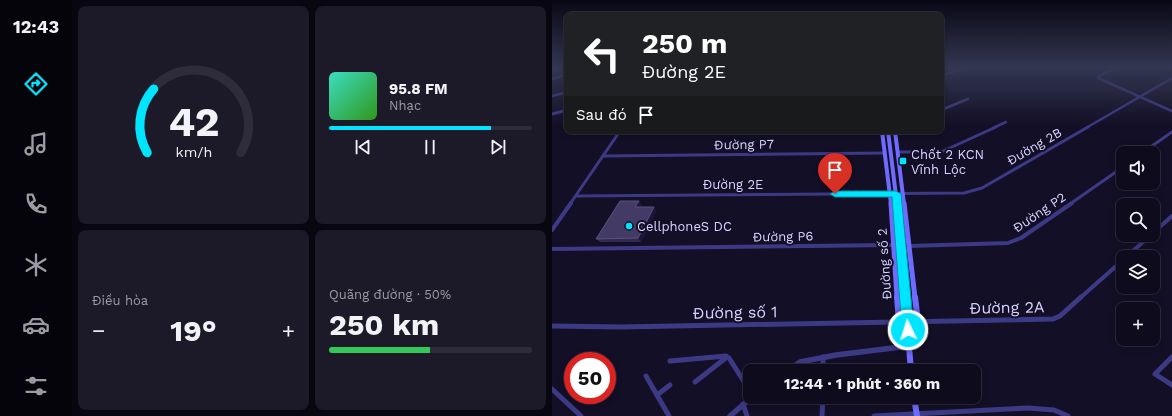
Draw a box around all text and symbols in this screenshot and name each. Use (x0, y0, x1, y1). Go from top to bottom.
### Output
text: 12:43 (13, 16, 59, 37)
text: 250 m (642, 27, 727, 60)
icon: left (576, 28, 628, 80)
text: Đường 2E (642, 61, 726, 82)
icon: directions (22, 70, 50, 98)
text: 95.8 FM (389, 80, 448, 98)
text: 42 (168, 97, 219, 146)
text: Nhạc (389, 98, 421, 113)
icon: arrive (635, 104, 657, 126)
text: Sau đó (576, 106, 627, 124)
street label: Đường 2B (1004, 125, 1064, 168)
icon: music (22, 130, 50, 158)
icon: previous (352, 136, 374, 158)
icon: pause (419, 136, 441, 158)
icon: next (487, 136, 509, 158)
street label: Đường P7 (714, 136, 774, 153)
text: km/h (175, 144, 212, 160)
map controls (1116, 146, 1160, 346)
button: sound (1116, 146, 1160, 190)
place label: Chốt 2 KCN Vĩnh Lộc (911, 147, 984, 177)
pin (818, 153, 852, 194)
marker: Chốt 2 KCN Vĩnh Lộc (898, 156, 908, 166)
icon: arrive (824, 159, 846, 181)
street label: Đường 2E (703, 177, 763, 192)
street label: Đường P2 (1010, 189, 1068, 235)
icon: phone (22, 190, 50, 218)
button: search (1116, 198, 1160, 242)
place label: CellphoneS DC (637, 219, 732, 234)
marker: CellphoneS DC (624, 221, 634, 231)
street label: Đường P6 (753, 228, 814, 245)
street label: Đường số 2 (875, 228, 894, 300)
button: layers (1116, 250, 1160, 294)
icon: climate (22, 251, 50, 279)
text: Quãng đường · 50% (329, 287, 451, 302)
text: Điều hòa (92, 293, 148, 308)
street label: Đường 2A (969, 297, 1045, 318)
street label: Đường số 1 (693, 302, 777, 323)
button: + (1116, 302, 1160, 346)
text: 250 km (329, 307, 439, 342)
position arrow (887, 309, 929, 351)
icon: car (22, 311, 50, 339)
text: 19° (170, 313, 217, 348)
text: − (92, 318, 105, 343)
text: + (282, 318, 295, 343)
speed limit sign: 50 (564, 352, 616, 404)
icon: filters (22, 372, 50, 400)
text: 12:44 · 1 phút · 360 m (784, 375, 940, 393)

